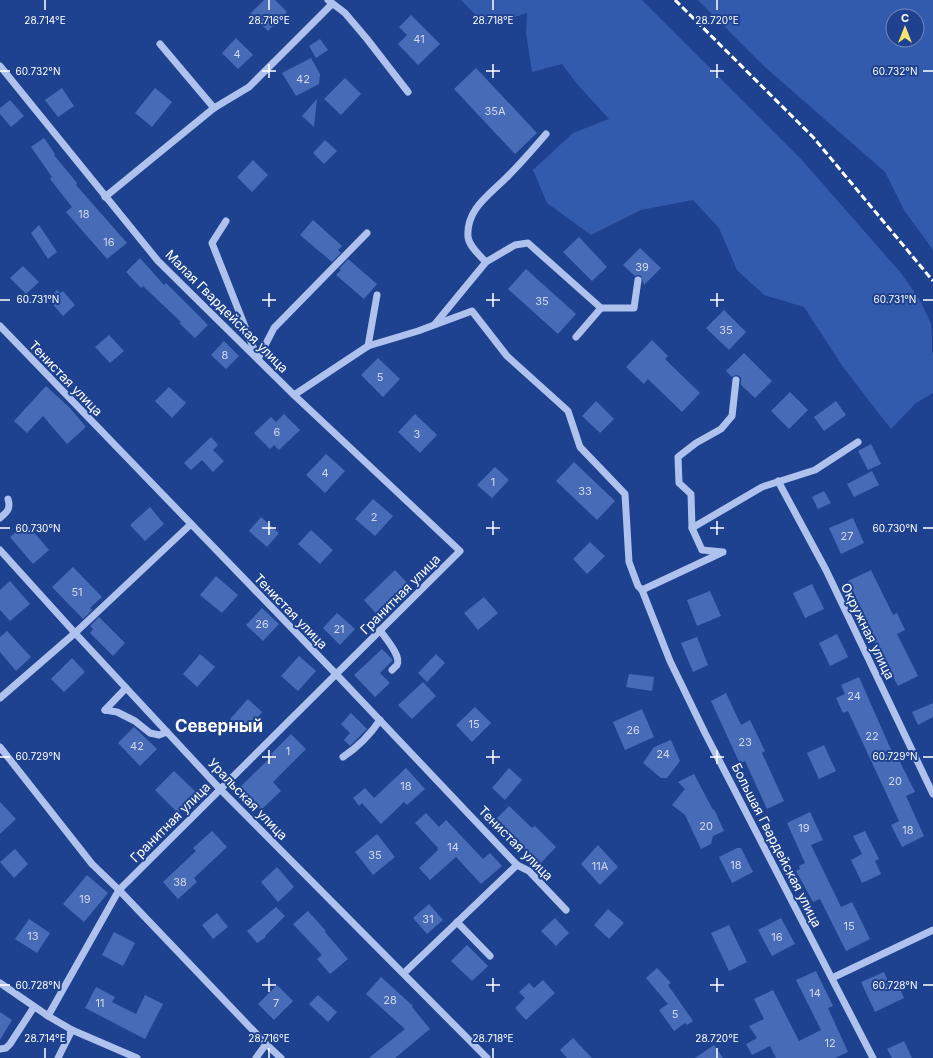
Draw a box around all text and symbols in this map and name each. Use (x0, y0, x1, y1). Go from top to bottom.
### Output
north arrow (885, 8, 925, 48)
text: С (901, 11, 909, 25)
text: 28.714°E (24, 14, 66, 26)
text: 28.716°E (248, 14, 290, 26)
text: 28.718°E (472, 14, 514, 26)
text: 28.720°E (695, 14, 739, 26)
house number: 41 (413, 32, 425, 46)
house number: 4 (233, 47, 241, 61)
text: 60.732°N (16, 65, 60, 77)
text: 60.732°N (873, 65, 917, 77)
house number: 42 (296, 72, 310, 86)
house number: 35А (484, 104, 506, 118)
house number: 18 (78, 207, 90, 221)
house number: 16 (103, 235, 115, 249)
street label: Малая Гвардейская улица (162, 246, 292, 376)
house number: 39 (635, 260, 649, 274)
text: 60.731°N (17, 293, 59, 305)
text: 60.731°N (874, 293, 916, 305)
house number: 35 (535, 294, 549, 308)
house number: 35 (719, 323, 733, 337)
street label: Тенистая улица (26, 337, 106, 419)
house number: 8 (222, 348, 229, 362)
house number: 5 (377, 370, 384, 384)
house number: 6 (274, 425, 281, 439)
house number: 3 (414, 427, 421, 441)
house number: 4 (321, 466, 329, 480)
house number: 1 (491, 475, 495, 489)
house number: 33 (578, 484, 592, 498)
house number: 2 (371, 510, 377, 524)
text: 60.730°N (15, 522, 61, 534)
text: 60.730°N (872, 522, 918, 534)
house number: 27 (841, 529, 853, 543)
street label: Гранитная улица (357, 551, 443, 637)
street label: Тенистая улица (251, 570, 331, 652)
street label: Окружная улица (838, 580, 898, 682)
house number: 51 (71, 585, 83, 599)
house number: 26 (255, 617, 269, 631)
house number: 21 (333, 622, 345, 636)
house number: 24 (847, 689, 861, 703)
district label: Северный (175, 716, 263, 736)
house number: 15 (468, 717, 480, 731)
house number: 26 (626, 723, 640, 737)
house number: 22 (865, 729, 879, 743)
house number: 23 (738, 735, 752, 749)
house number: 42 (130, 739, 144, 753)
house number: 1 (286, 744, 290, 758)
house number: 24 (656, 747, 670, 761)
text: 60.729°N (15, 750, 61, 762)
text: 60.729°N (872, 750, 918, 762)
street label: Уральская улица (205, 755, 291, 843)
street label: Большая Гвардейская улица (729, 760, 825, 930)
house number: 20 (888, 774, 902, 788)
street label: Гранитная улица (127, 779, 213, 865)
house number: 18 (400, 779, 412, 793)
street label: Тенистая улица (475, 802, 557, 884)
house number: 20 (699, 819, 713, 833)
house number: 19 (798, 821, 810, 835)
house number: 18 (902, 823, 914, 837)
house number: 14 (447, 840, 459, 854)
house number: 35 (368, 848, 382, 862)
house number: 18 (730, 858, 742, 872)
house number: 11А (592, 859, 609, 873)
house number: 38 (173, 875, 187, 889)
house number: 19 (79, 892, 91, 906)
house number: 31 (422, 912, 434, 926)
house number: 15 (843, 919, 855, 933)
house number: 13 (27, 929, 39, 943)
house number: 16 (771, 930, 783, 944)
text: 60.728°N (16, 979, 60, 991)
text: 60.728°N (873, 979, 917, 991)
house number: 14 (809, 986, 821, 1000)
house number: 28 (383, 993, 397, 1007)
house number: 11 (96, 996, 104, 1010)
house number: 7 (273, 996, 279, 1010)
house number: 5 (672, 1007, 679, 1021)
text: 28.714°E (24, 1032, 66, 1044)
text: 28.716°E (248, 1032, 290, 1044)
text: 28.718°E (472, 1032, 514, 1044)
text: 28.720°E (695, 1032, 739, 1044)
house number: 12 (824, 1036, 836, 1050)

